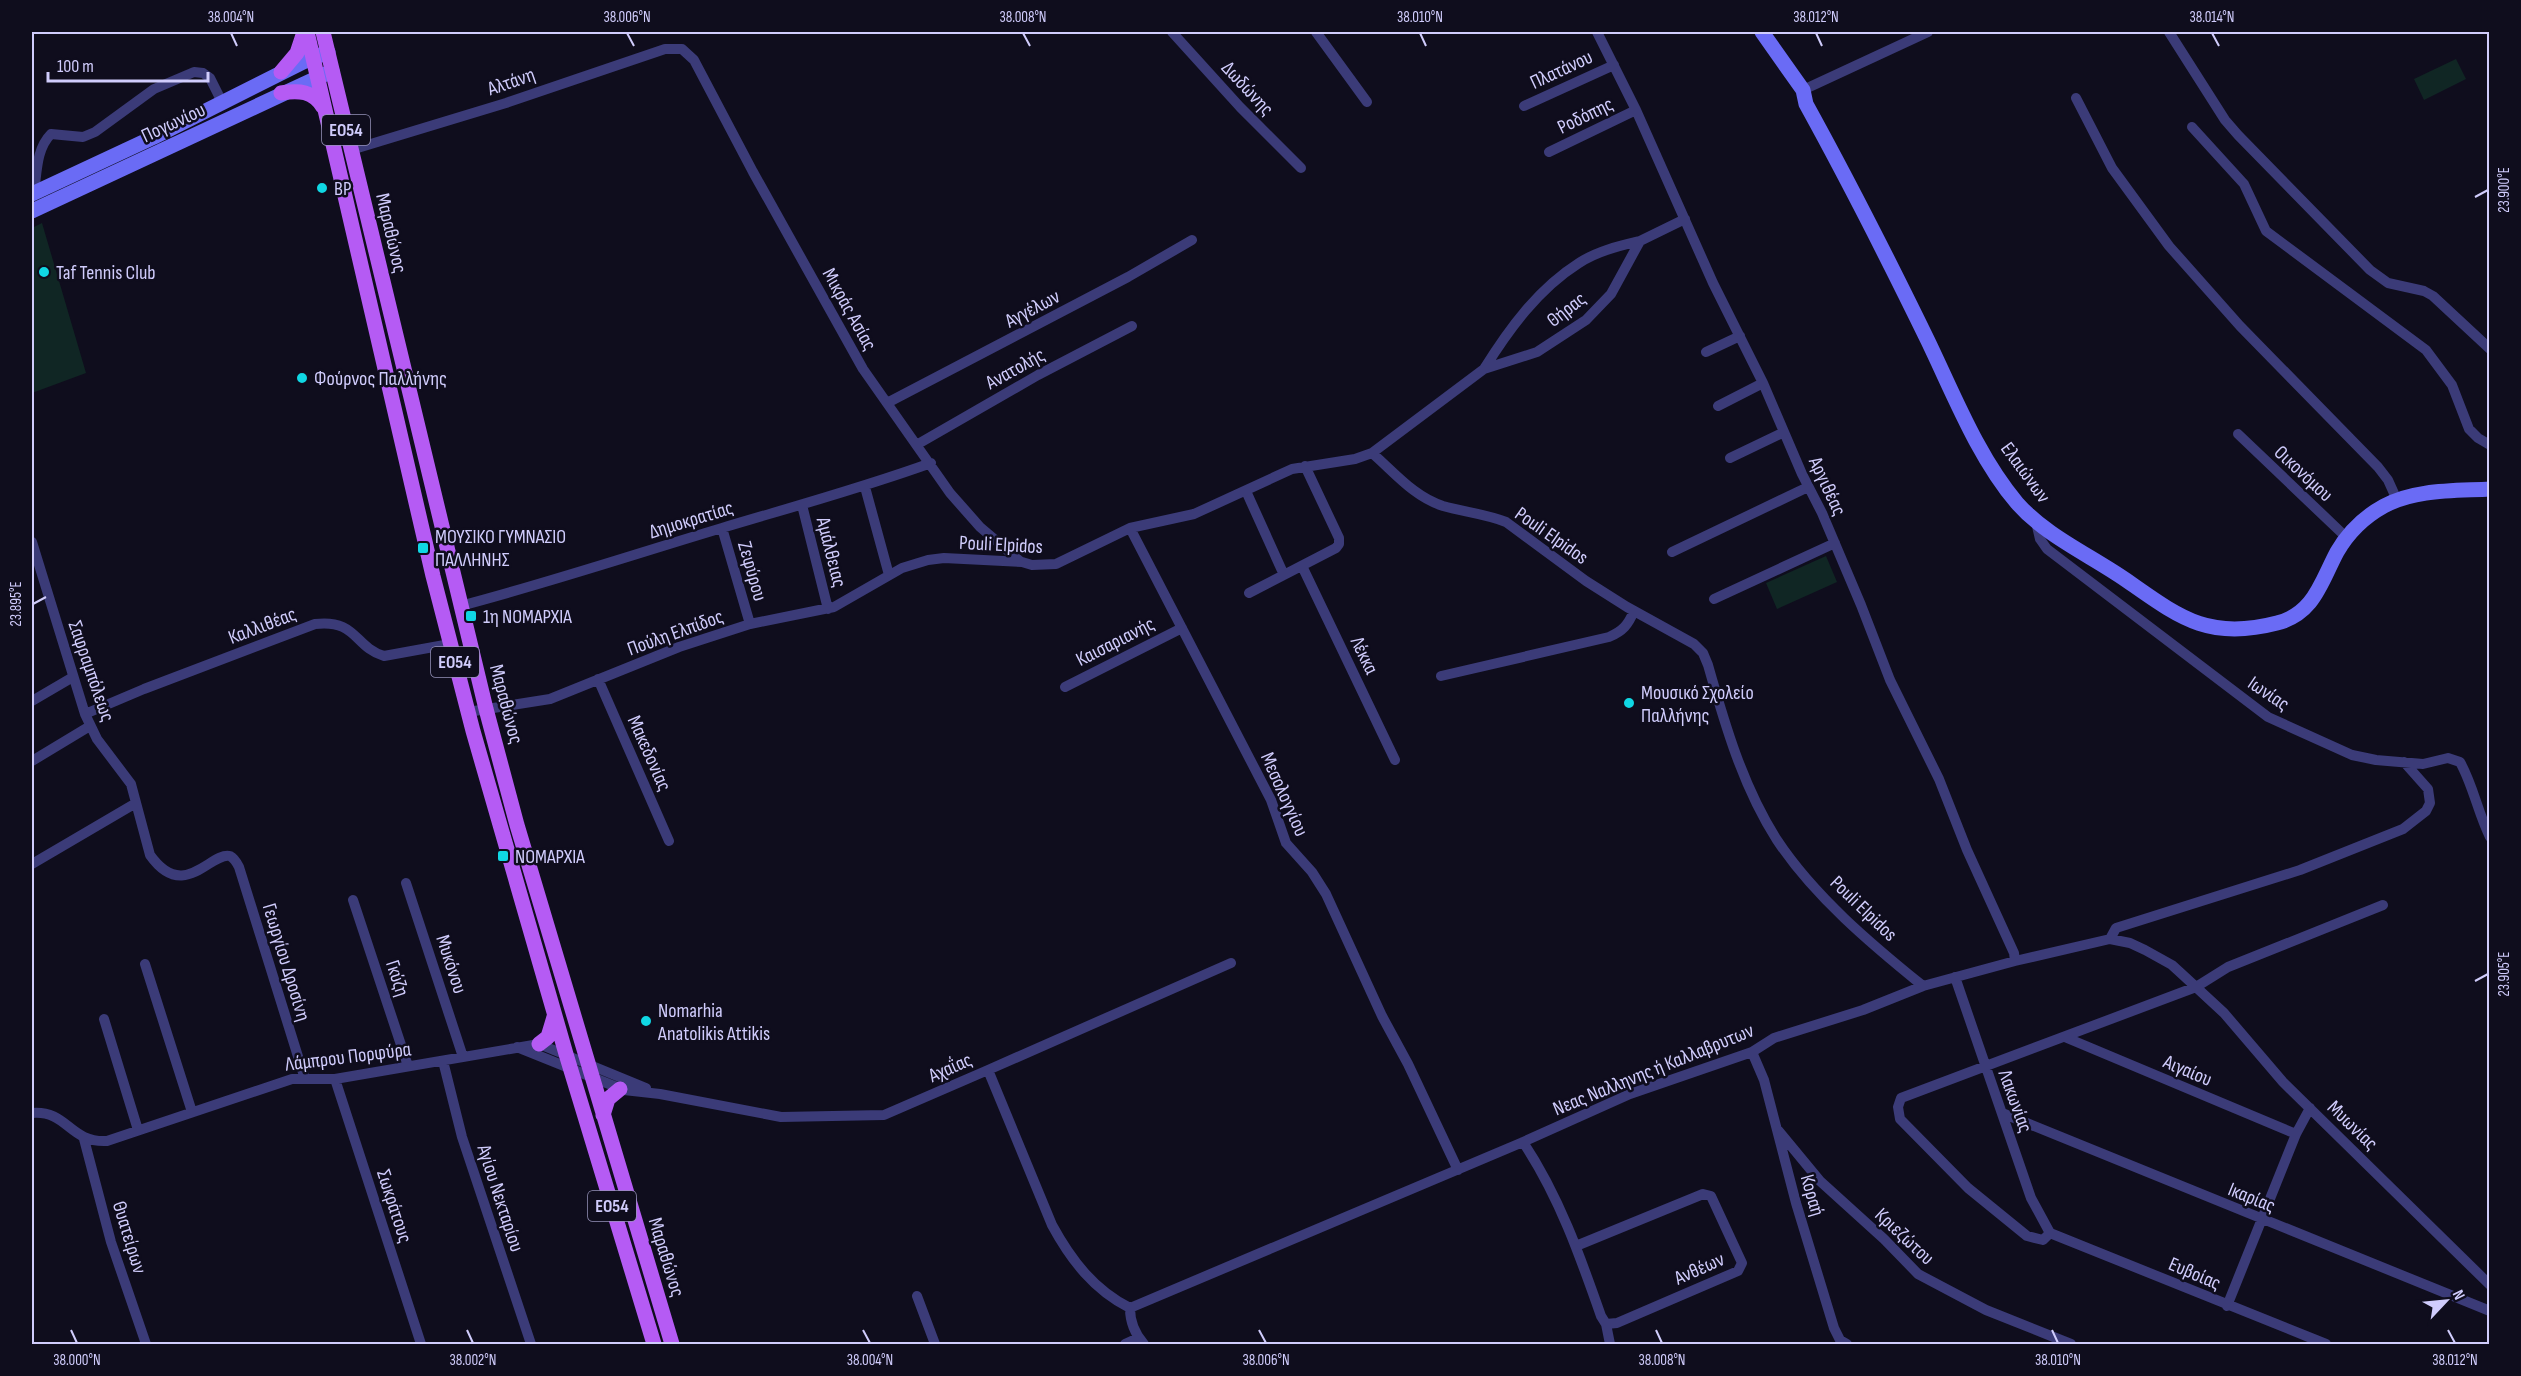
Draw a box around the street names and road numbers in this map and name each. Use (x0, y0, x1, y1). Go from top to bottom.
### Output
street label: Πλατάνου (1526, 45, 1597, 95)
street label: Δωδώνης (1216, 56, 1279, 121)
street label: Αλτάνη (484, 63, 538, 102)
street label: Ροδόπης (1554, 92, 1617, 140)
street label: Πογωνίου (138, 98, 209, 148)
road number: ΕΟ54 (322, 115, 370, 145)
street label: Μαραθώνος (370, 191, 412, 276)
street label: Μικράς Ασίας (817, 264, 882, 355)
street label: Αγγέλων (1000, 284, 1064, 334)
street label: Θήρας (1542, 287, 1591, 333)
street label: Ανατολής (981, 343, 1049, 395)
street label: Ελαιώνων (1995, 438, 2055, 508)
street label: Οικονόμου (2269, 441, 2338, 507)
street label: Αργιθέας (1803, 452, 1851, 520)
street label: Δημοκρατίας (646, 496, 736, 544)
street label: Pouli Elpidos (1510, 502, 1593, 570)
street label: Αμάλθειας (811, 514, 851, 590)
street label: Pouli Elpidos (958, 531, 1043, 559)
street label: Ζεφύρου (732, 539, 772, 604)
street label: Καλλιθέας (225, 602, 300, 650)
street label: Πούλη Ελπίδος (624, 604, 727, 661)
street label: Καισαριανής (1072, 612, 1159, 672)
street label: Σαφραμπόλεως (63, 618, 120, 725)
street label: Λέκκα (1344, 632, 1384, 679)
road number: ΕΟ54 (431, 647, 479, 677)
street label: Μαραθώνος (484, 662, 528, 747)
street label: Ιωνίας (2243, 671, 2294, 716)
street label: Μακεδονίας (622, 712, 676, 795)
street label: Μεσολογγίου (1255, 749, 1313, 840)
street label: Pouli Elpidos (1825, 871, 1902, 946)
street label: Γεωργίου Δροσίνη (257, 900, 315, 1024)
street label: Μυκόνου (430, 932, 472, 997)
street label: Γκύζη (380, 957, 414, 1000)
street label: Νεας Nαλληνης ή Καλλαβρυτων (1549, 1019, 1757, 1121)
street label: Λάμπρου Πορφύρα (283, 1037, 413, 1077)
street label: Αχαΐας (924, 1048, 976, 1088)
street label: Αιγαίου (2159, 1050, 2216, 1092)
street label: Λακωνίας (1992, 1066, 2038, 1136)
street label: Μυωνίας (2322, 1096, 2383, 1156)
street label: Αγίου Νεκταρίου (471, 1141, 529, 1255)
street label: Σωκράτους (371, 1167, 417, 1246)
street label: Κοραή (1795, 1172, 1829, 1219)
street label: Ικαρίας (2224, 1178, 2279, 1218)
road number: ΕΟ54 (588, 1191, 636, 1221)
street label: Θυατείρων (107, 1198, 151, 1277)
street label: Κριεζώτου (1870, 1203, 1939, 1270)
street label: Μαραθώνος (643, 1215, 689, 1300)
street label: Ανθέων (1670, 1247, 1728, 1291)
street label: Ευβοίας (2165, 1252, 2225, 1296)

